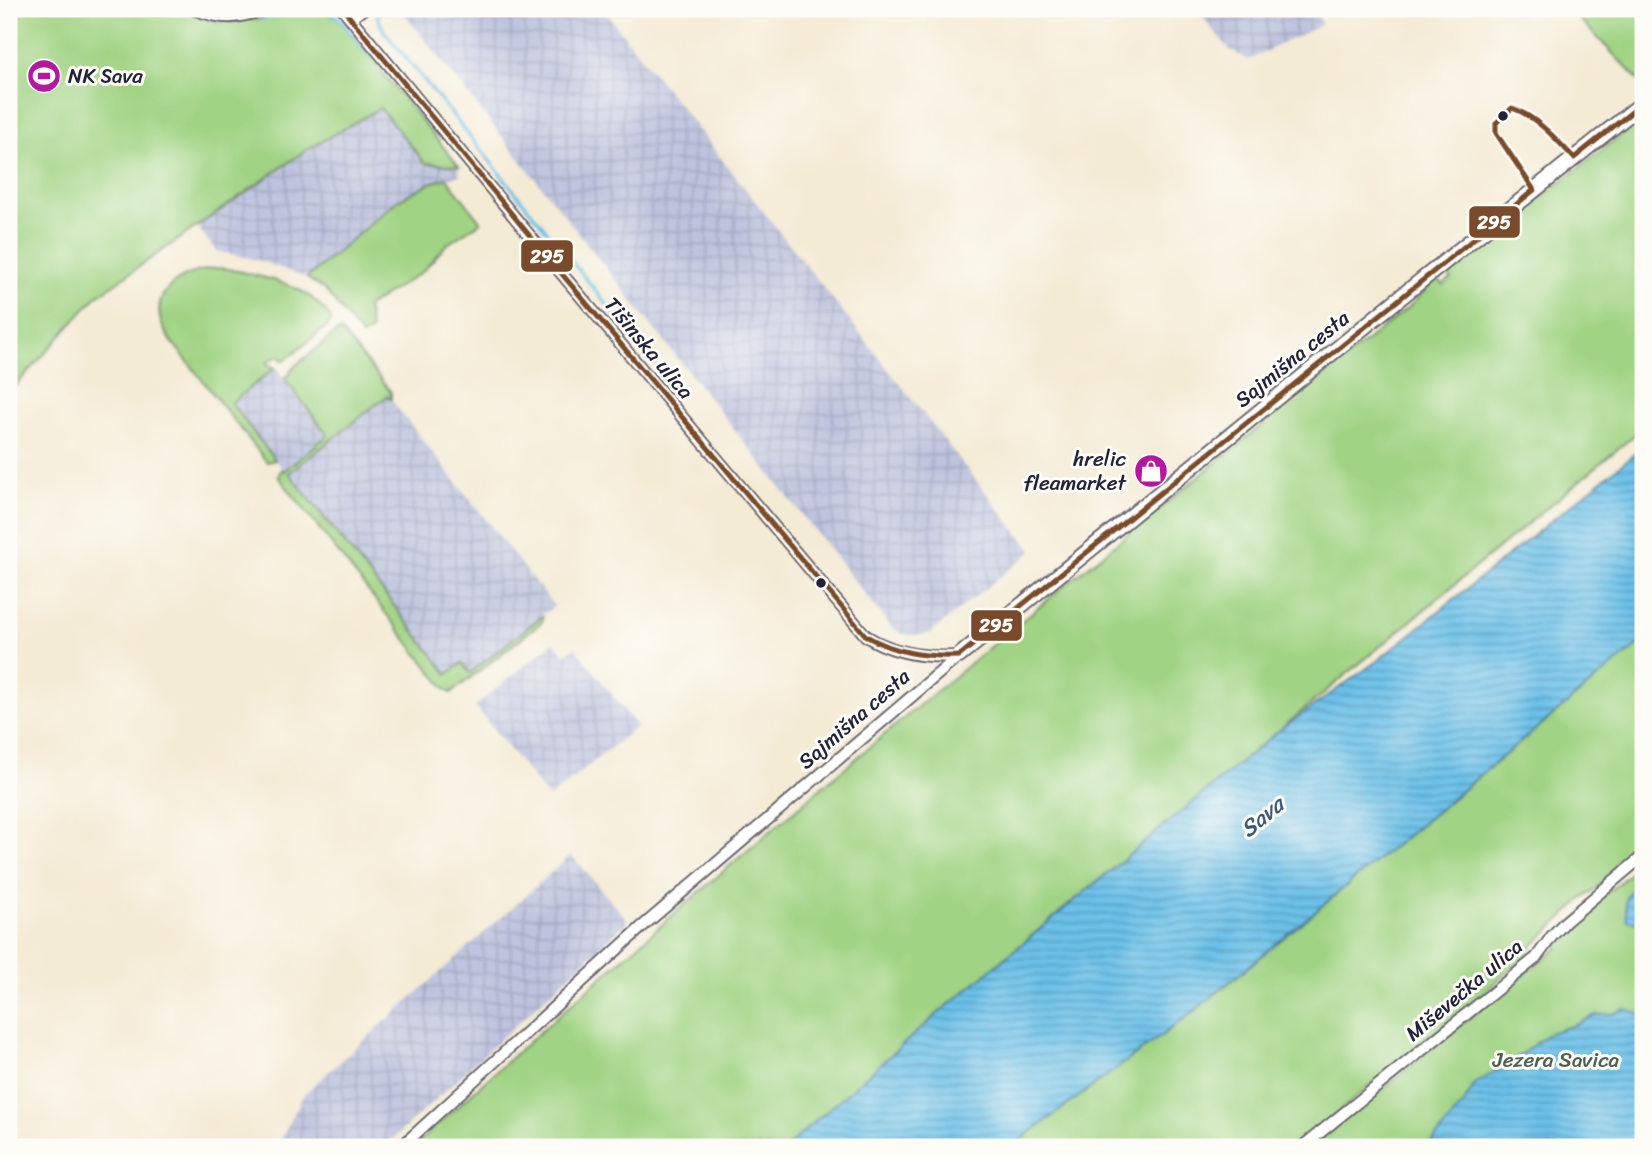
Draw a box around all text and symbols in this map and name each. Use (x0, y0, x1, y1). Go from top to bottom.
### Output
sports icon: NK Sava (25, 57, 63, 95)
place label: NK Sava (68, 57, 143, 95)
unlabelled marker (1496, 109, 1510, 123)
line badge: 295 (1468, 205, 1521, 239)
text: 295 (1476, 206, 1512, 239)
line badge: 295 (520, 239, 574, 273)
text: 295 (529, 240, 565, 273)
street label: Tišinska ulica (594, 288, 704, 408)
street label: Sajmišna cesta (1226, 300, 1359, 418)
place label: hrelic fleamarket (1024, 440, 1128, 502)
shop icon: hrelic fleamarket (1132, 452, 1170, 490)
unlabelled marker (814, 576, 828, 590)
line badge: 295 (970, 609, 1023, 642)
text: 295 (978, 609, 1014, 642)
street label: Sajmišna cesta (789, 659, 919, 779)
water label: Sava (1230, 784, 1296, 848)
street label: Miševečka ulica (1396, 929, 1532, 1051)
park label: Jezera Savica (1492, 1041, 1620, 1079)

